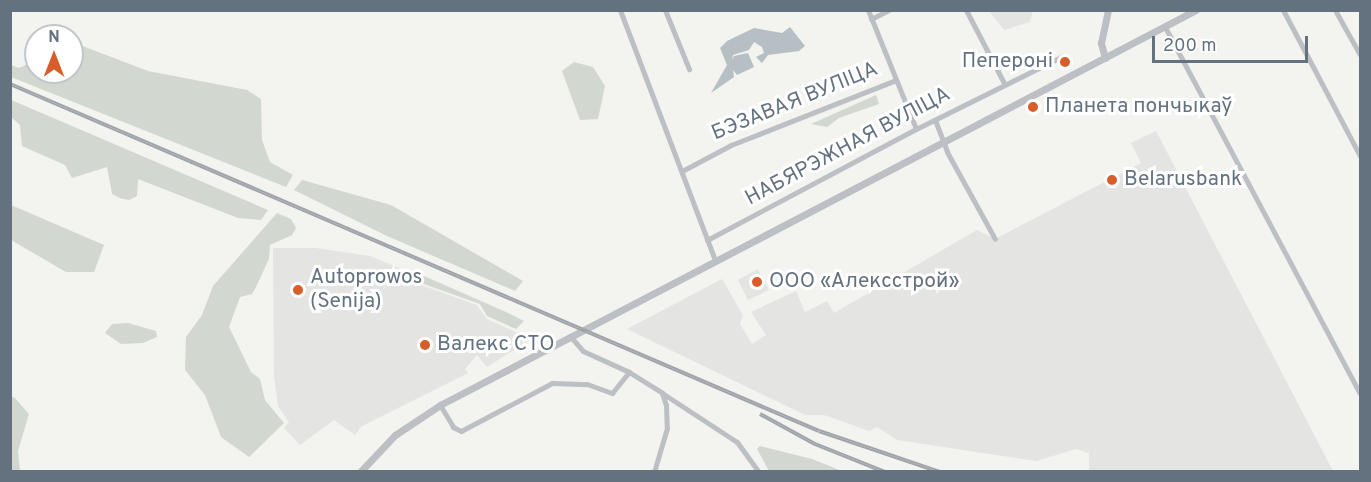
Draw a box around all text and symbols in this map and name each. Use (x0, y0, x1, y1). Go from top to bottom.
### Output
north arrow (24, 24, 84, 84)
scale bar (1155, 24, 1311, 62)
text: N (48, 28, 60, 48)
text: 200 m (1163, 35, 1216, 58)
place label: Пепероні (962, 49, 1053, 75)
marker: Пепероні (1058, 55, 1072, 69)
street label: БЭЗАВАЯ ВУЛІЦА (708, 57, 882, 147)
street label: НАБЯРЭЖНАЯ ВУЛІЦА (741, 82, 955, 212)
place label: Планета пончыкаў (1045, 94, 1232, 120)
marker: Планета пончыкаў (1026, 100, 1040, 114)
place label: Belarusbank (1124, 167, 1242, 193)
marker: Belarusbank (1105, 173, 1119, 187)
place label: Autoprowos (Senija) (310, 265, 422, 315)
place label: ООО «Алексстрой» (769, 269, 959, 295)
marker: ООО «Алексстрой» (750, 275, 764, 289)
marker: Autoprowos (Senija) (291, 283, 305, 297)
place label: Валекс СТО (437, 332, 555, 358)
marker: Валекс СТО (418, 338, 432, 352)

